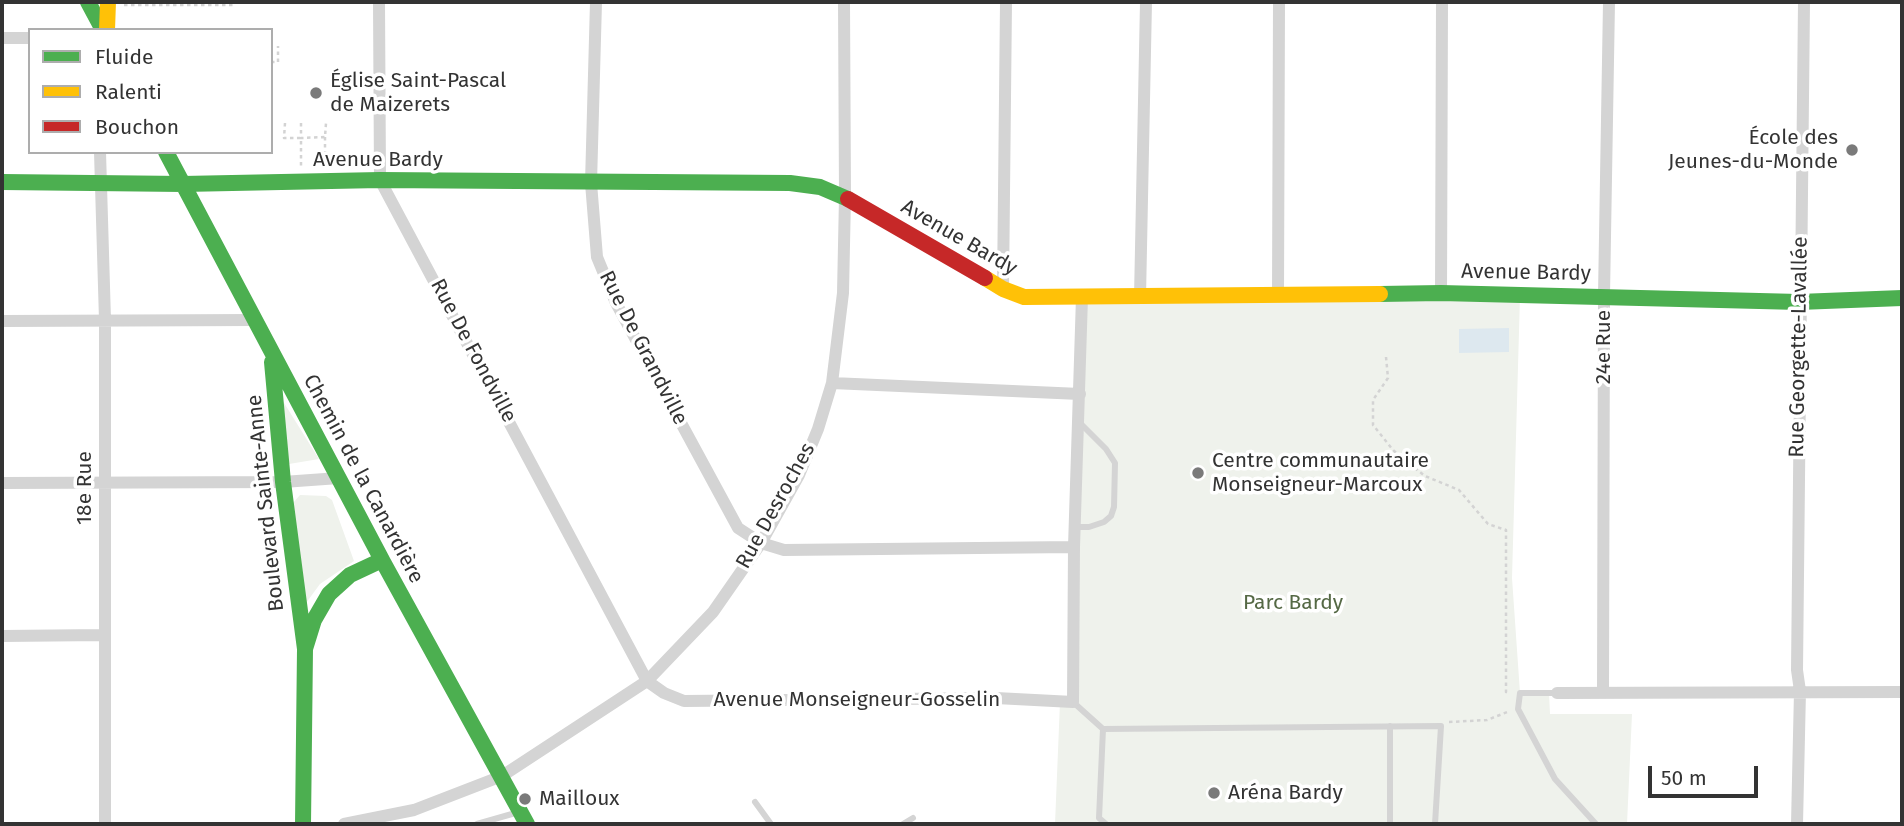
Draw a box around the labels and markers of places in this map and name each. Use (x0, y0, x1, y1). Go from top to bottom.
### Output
place label: Église Saint-Pascal de Maizerets (330, 68, 506, 118)
marker: Église Saint-Pascal de Maizerets (308, 85, 324, 101)
place label: École des Jeunes-du-Monde (1668, 125, 1838, 175)
marker: École des Jeunes-du-Monde (1844, 142, 1860, 158)
place label: Centre communautaire Monseigneur-Marcoux (1212, 448, 1429, 498)
marker: Centre communautaire Monseigneur-Marcoux (1190, 465, 1206, 481)
place label: Aréna Bardy (1228, 780, 1343, 806)
marker: Aréna Bardy (1206, 785, 1222, 801)
place label: Mailloux (539, 786, 620, 812)
marker: Mailloux (517, 791, 533, 807)

